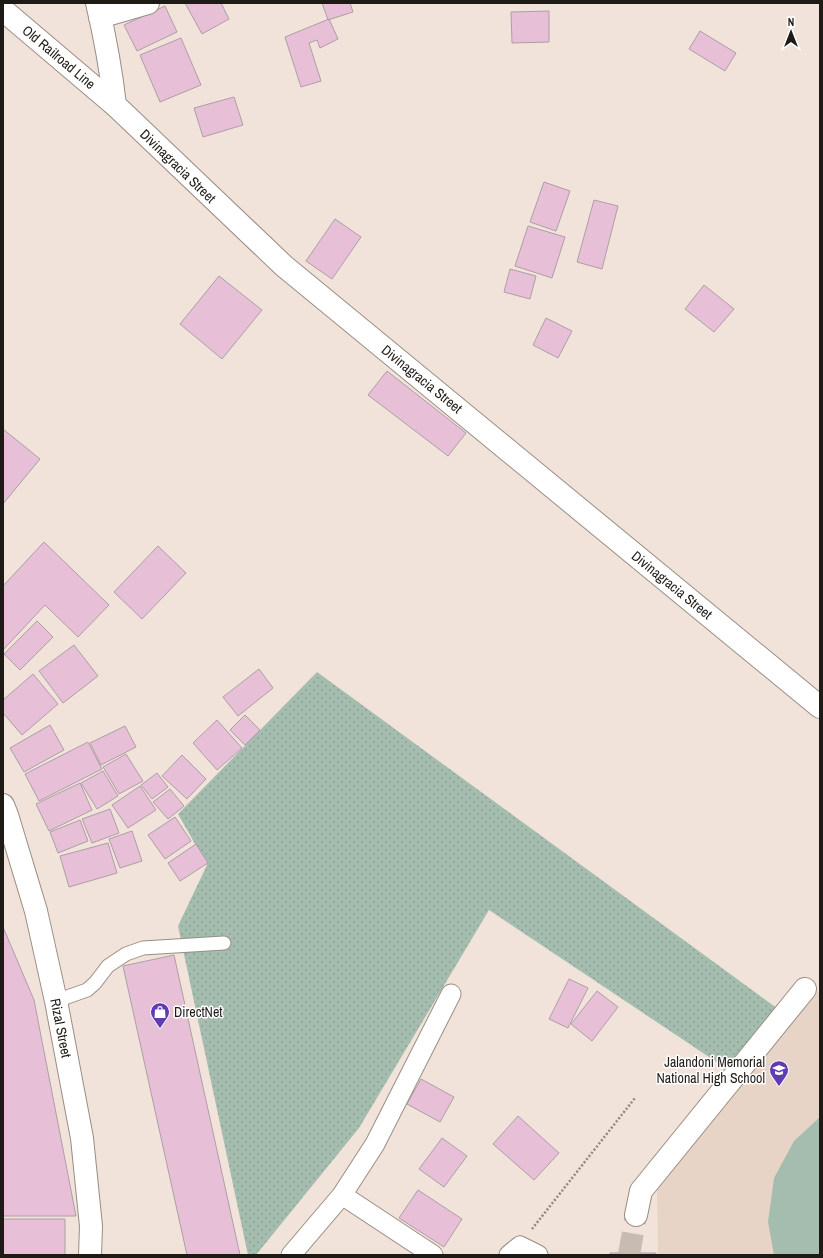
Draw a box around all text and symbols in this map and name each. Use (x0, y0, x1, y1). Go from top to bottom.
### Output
north arrow (771, 12, 811, 52)
text: N (788, 15, 794, 29)
street label: Old Railroad Line (19, 21, 99, 93)
street label: Divinagracia Street (136, 125, 220, 207)
street label: Divinagracia Street (378, 341, 466, 417)
street label: Divinagracia Street (628, 547, 716, 623)
street label: Rizal Street (46, 997, 76, 1059)
shop icon: DirectNet (149, 1001, 171, 1029)
place label: DirectNet (174, 1003, 222, 1021)
place label: Jalandoni Memorial National High School (657, 1053, 765, 1087)
school or university icon: Jalandoni Memorial National High School (768, 1059, 790, 1087)

